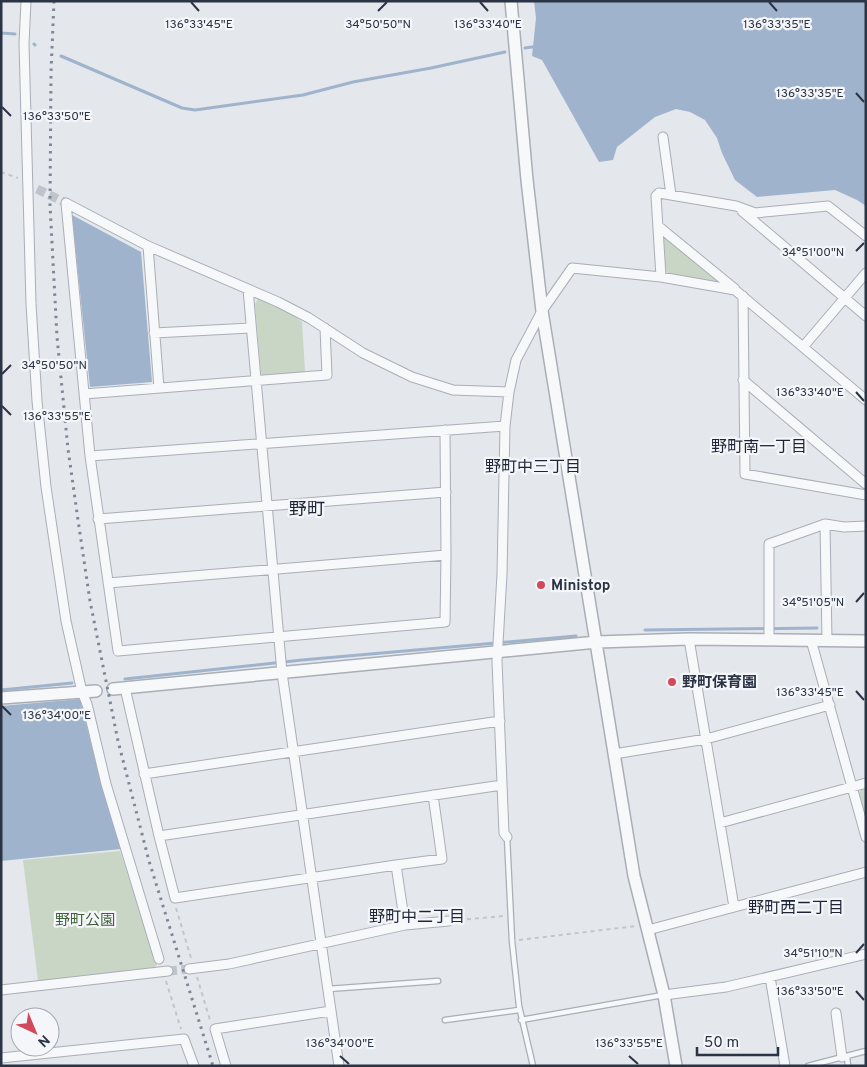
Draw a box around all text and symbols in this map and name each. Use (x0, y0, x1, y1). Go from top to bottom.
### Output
text: 136°33'45"E (165, 17, 233, 33)
text: 34°50'50"N (345, 17, 411, 33)
text: 136°33'40"E (454, 17, 522, 33)
text: 136°33'35"E (743, 17, 811, 33)
text: 136°33'35"E (776, 86, 844, 102)
text: 136°33'50"E (23, 109, 91, 125)
text: 34°51'00"N (782, 245, 844, 261)
text: 34°50'50"N (21, 358, 87, 374)
text: 136°33'40"E (776, 385, 844, 401)
text: 136°33'55"E (23, 409, 91, 425)
district label: 野町南一丁目 (711, 438, 807, 458)
district label: 野町中三丁目 (485, 458, 581, 478)
district label: 野町 (289, 499, 325, 522)
place label: Ministop (551, 577, 611, 596)
marker: Ministop (535, 579, 547, 591)
text: 34°51'05"N (782, 595, 844, 611)
place label: 野町保育園 (682, 674, 757, 693)
marker: 野町保育園 (666, 676, 678, 688)
text: 136°33'45"E (776, 685, 844, 701)
text: 136°34'00"E (23, 708, 91, 724)
district label: 野町西二丁目 (748, 899, 844, 919)
district label: 野町中二丁目 (369, 908, 465, 928)
park label: 野町公園 (55, 912, 115, 931)
text: 34°51'10"N (783, 946, 843, 962)
text: 136°33'50"E (776, 984, 844, 1000)
north arrow (10, 1007, 60, 1057)
scale bar (697, 1024, 778, 1056)
text: N (33, 1031, 53, 1050)
text: 50 m (704, 1034, 739, 1053)
text: 136°34'00"E (306, 1036, 374, 1052)
text: 136°33'55"E (595, 1036, 663, 1052)

